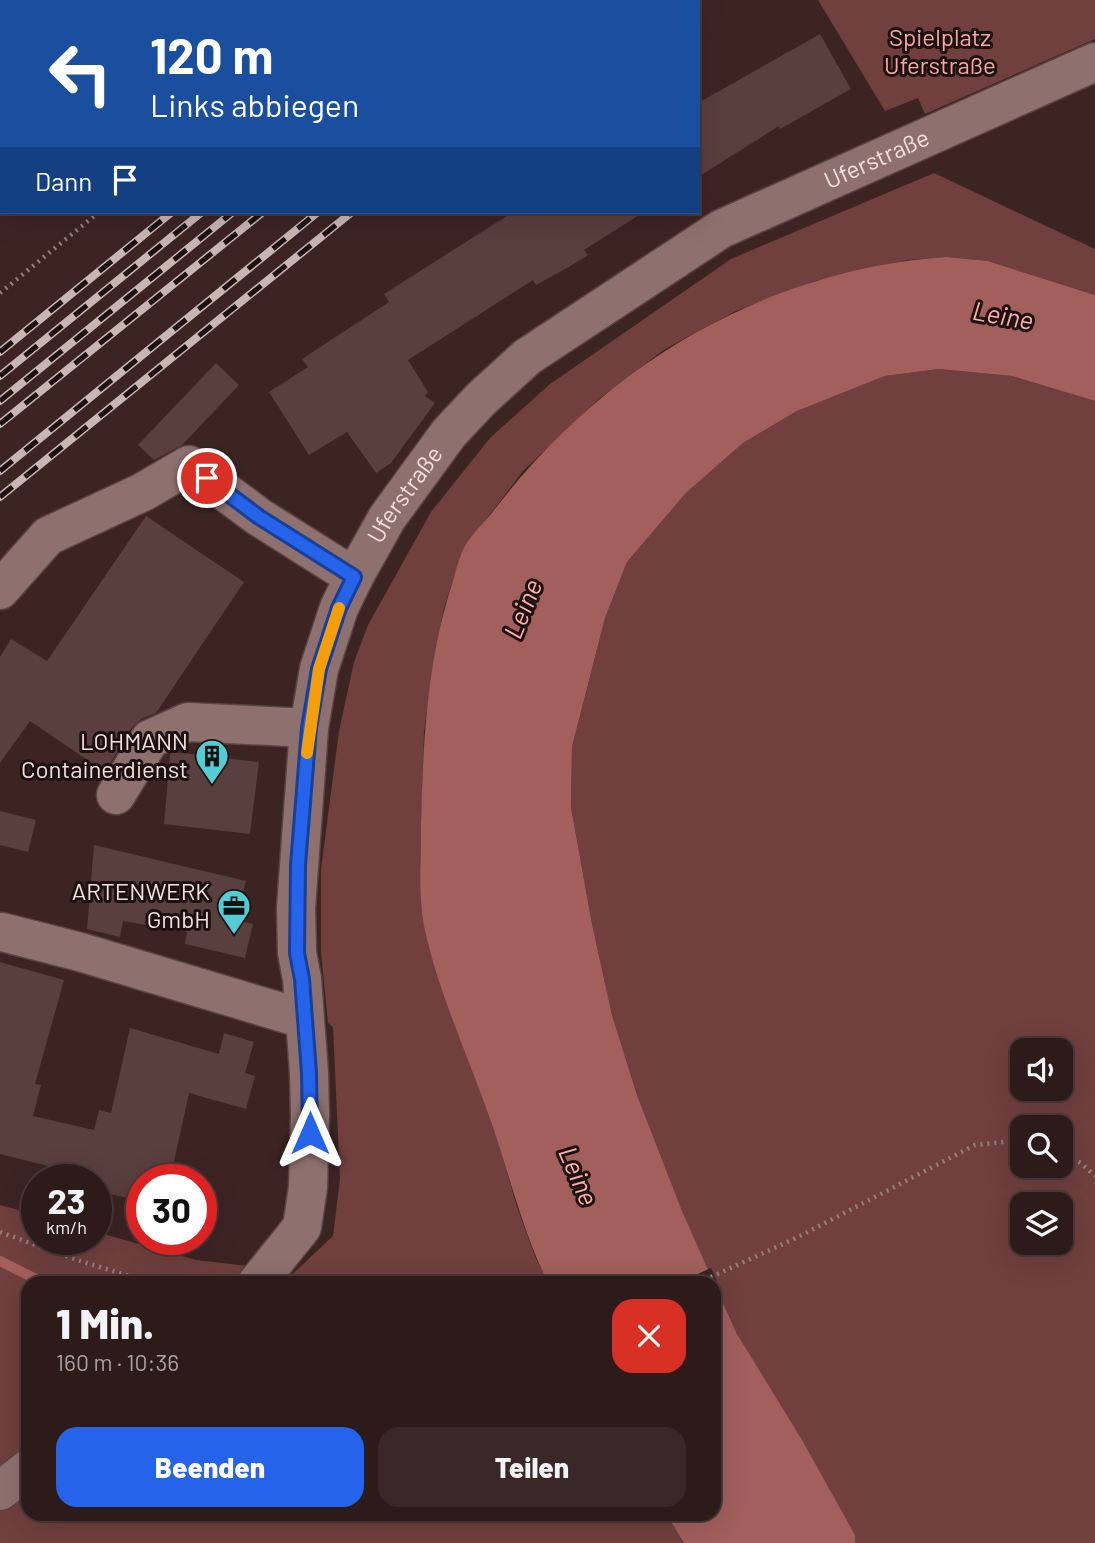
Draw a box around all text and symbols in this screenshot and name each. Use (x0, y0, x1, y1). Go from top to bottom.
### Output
park label: Spielplatz Uferstraße (884, 22, 996, 79)
text: 120 m (150, 25, 273, 84)
icon: left (35, 28, 126, 119)
text: Links abbiegen (150, 85, 359, 123)
street label: Uferstraße (819, 122, 933, 194)
icon: arrive (106, 161, 144, 199)
text: Dann (35, 165, 92, 196)
water label: Leine (970, 294, 1036, 335)
street label: Uferstraße (360, 440, 448, 548)
pin (177, 448, 237, 508)
icon: arrive (188, 459, 226, 497)
water label: Leine (496, 574, 547, 643)
place label: LOHMANN Containerdienst (21, 726, 188, 783)
building icon: LOHMANN Containerdienst (193, 737, 231, 786)
place label: ARTENWERK GmbH (72, 876, 210, 933)
office icon: ARTENWERK GmbH (215, 887, 253, 936)
map controls (1010, 1038, 1073, 1255)
button: sound (1010, 1038, 1073, 1101)
position arrow (273, 1096, 347, 1170)
button: search (1010, 1115, 1073, 1178)
water label: Leine (553, 1141, 606, 1210)
speed limit sign: 30 (126, 1164, 217, 1255)
text: 23 (47, 1179, 86, 1221)
button: layers (1010, 1192, 1073, 1255)
text: km/h (46, 1216, 87, 1238)
text: 1 Min. (56, 1297, 154, 1347)
button: close (612, 1299, 686, 1373)
text: 160 m · 10:36 (56, 1348, 179, 1376)
button: Beenden (56, 1427, 364, 1507)
button: Teilen (378, 1427, 686, 1507)

